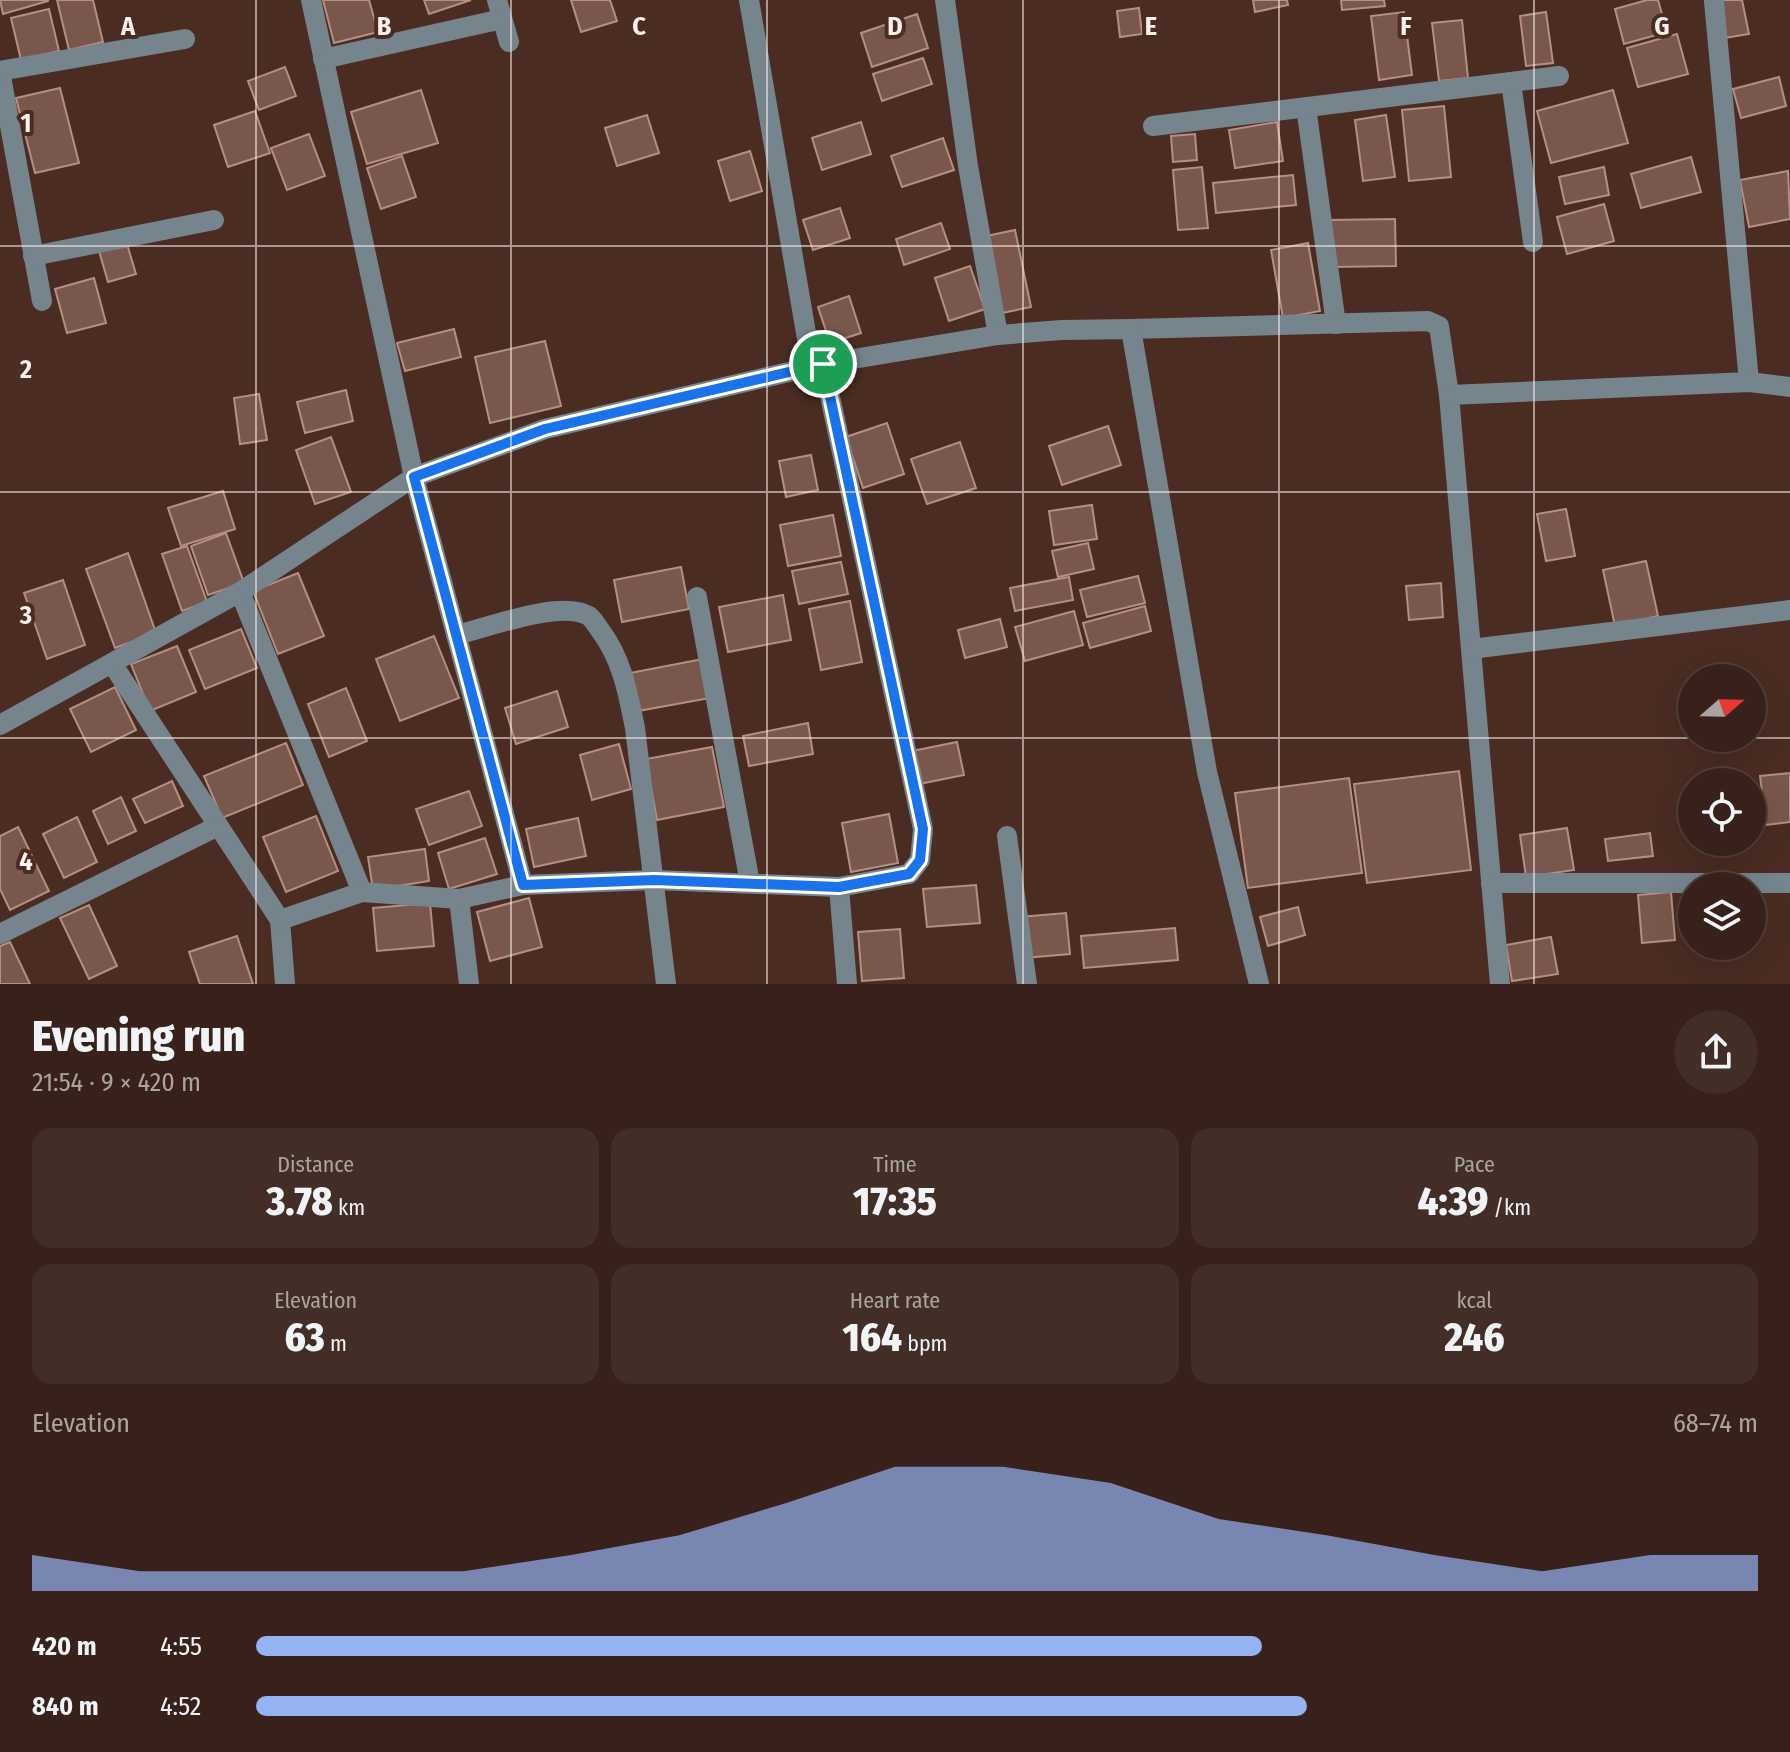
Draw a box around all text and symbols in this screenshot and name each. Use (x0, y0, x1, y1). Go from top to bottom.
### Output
text: A (120, 11, 136, 42)
text: B (377, 11, 392, 42)
text: C (632, 11, 646, 42)
text: D (887, 11, 903, 42)
text: E (1145, 11, 1157, 42)
text: F (1400, 11, 1412, 42)
text: G (1654, 11, 1670, 42)
text: 1 (21, 108, 32, 139)
pin (789, 330, 857, 398)
icon: arrive (801, 342, 845, 386)
text: 2 (19, 354, 32, 385)
text: 3 (19, 600, 32, 631)
north arrow (1678, 664, 1766, 752)
map controls (1678, 664, 1766, 960)
button: locate (1678, 768, 1766, 856)
text: 4 (19, 846, 33, 877)
button: layers (1678, 872, 1766, 960)
text: Evening run (32, 1010, 245, 1063)
button: share (1674, 1010, 1758, 1094)
text: 21:54 · 9 × 420 m (32, 1067, 201, 1098)
text: Distance (277, 1151, 354, 1178)
text: Time (873, 1151, 917, 1178)
text: Pace (1454, 1151, 1495, 1178)
text: 3.78 (266, 1178, 333, 1226)
text: 17:35 (853, 1178, 937, 1226)
text: 4:39 (1418, 1178, 1488, 1226)
text: km (333, 1194, 365, 1221)
text: /km (1488, 1194, 1531, 1221)
text: Elevation (274, 1287, 357, 1314)
text: Heart rate (850, 1287, 940, 1314)
text: kcal (1457, 1287, 1492, 1314)
text: 63 (285, 1314, 325, 1362)
text: 164 (842, 1314, 902, 1362)
text: 246 (1444, 1314, 1504, 1362)
text: m (325, 1330, 347, 1357)
text: bpm (902, 1330, 948, 1357)
text: Elevation (32, 1408, 130, 1439)
text: 68–74 m (1673, 1408, 1758, 1439)
text: 420 m (32, 1631, 97, 1662)
text: 4:55 (160, 1631, 202, 1662)
text: 840 m (32, 1691, 99, 1722)
text: 4:52 (160, 1691, 201, 1722)

